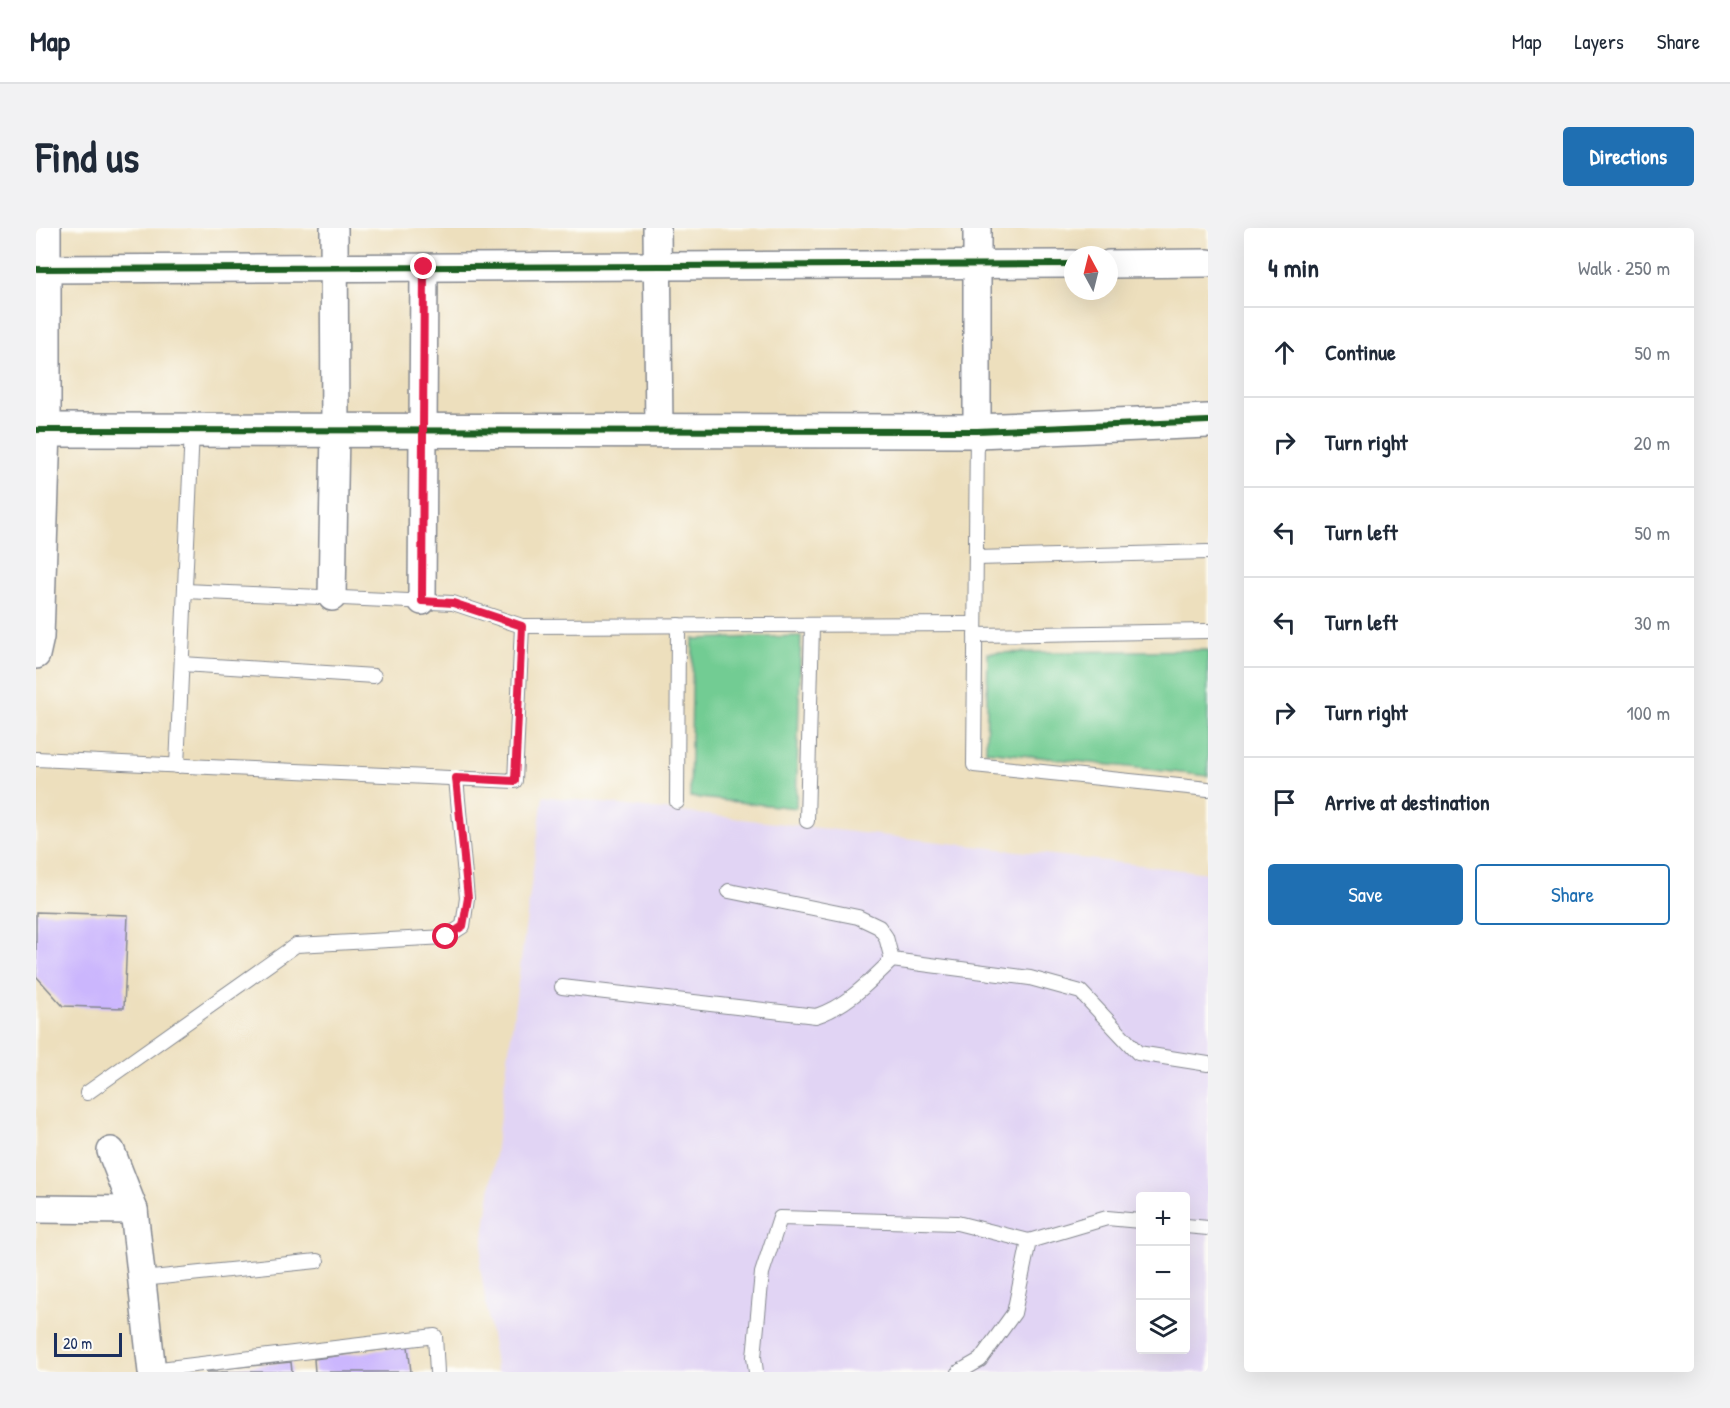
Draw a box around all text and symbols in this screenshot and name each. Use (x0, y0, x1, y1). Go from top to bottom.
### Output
text: Map (30, 22, 70, 60)
text: Map (1512, 27, 1541, 56)
text: Layers (1574, 27, 1624, 56)
text: Share (1657, 27, 1700, 56)
button: Directions (1563, 127, 1694, 186)
text: Find us (36, 128, 139, 185)
north arrow (1064, 246, 1118, 300)
text: 4 min (1268, 250, 1319, 285)
route end (410, 253, 436, 279)
text: Walk · 250 m (1578, 254, 1670, 281)
icon: ahead (1268, 336, 1301, 369)
text: Continue (1325, 337, 1396, 367)
text: 50 m (1634, 339, 1670, 366)
icon: right (1268, 426, 1301, 459)
text: Turn right (1325, 427, 1408, 457)
text: 20 m (1633, 429, 1670, 456)
icon: left (1268, 516, 1301, 549)
text: Turn left (1325, 517, 1398, 547)
text: 50 m (1634, 519, 1670, 546)
icon: left (1268, 606, 1301, 639)
text: Turn left (1325, 607, 1398, 637)
text: 30 m (1634, 609, 1670, 636)
icon: right (1268, 696, 1301, 729)
text: Turn right (1325, 697, 1408, 727)
text: 100 m (1627, 699, 1670, 726)
icon: arrive (1268, 786, 1301, 819)
text: Arrive at destination (1325, 787, 1490, 817)
button: Save (1268, 864, 1463, 925)
button: Share (1475, 864, 1670, 925)
route start (432, 923, 458, 949)
map controls (1136, 1192, 1190, 1354)
button: + (1136, 1192, 1190, 1246)
button: − (1136, 1246, 1190, 1300)
button: layers (1136, 1300, 1190, 1354)
scale bar (54, 1330, 122, 1358)
text: 20 m (63, 1332, 92, 1354)

